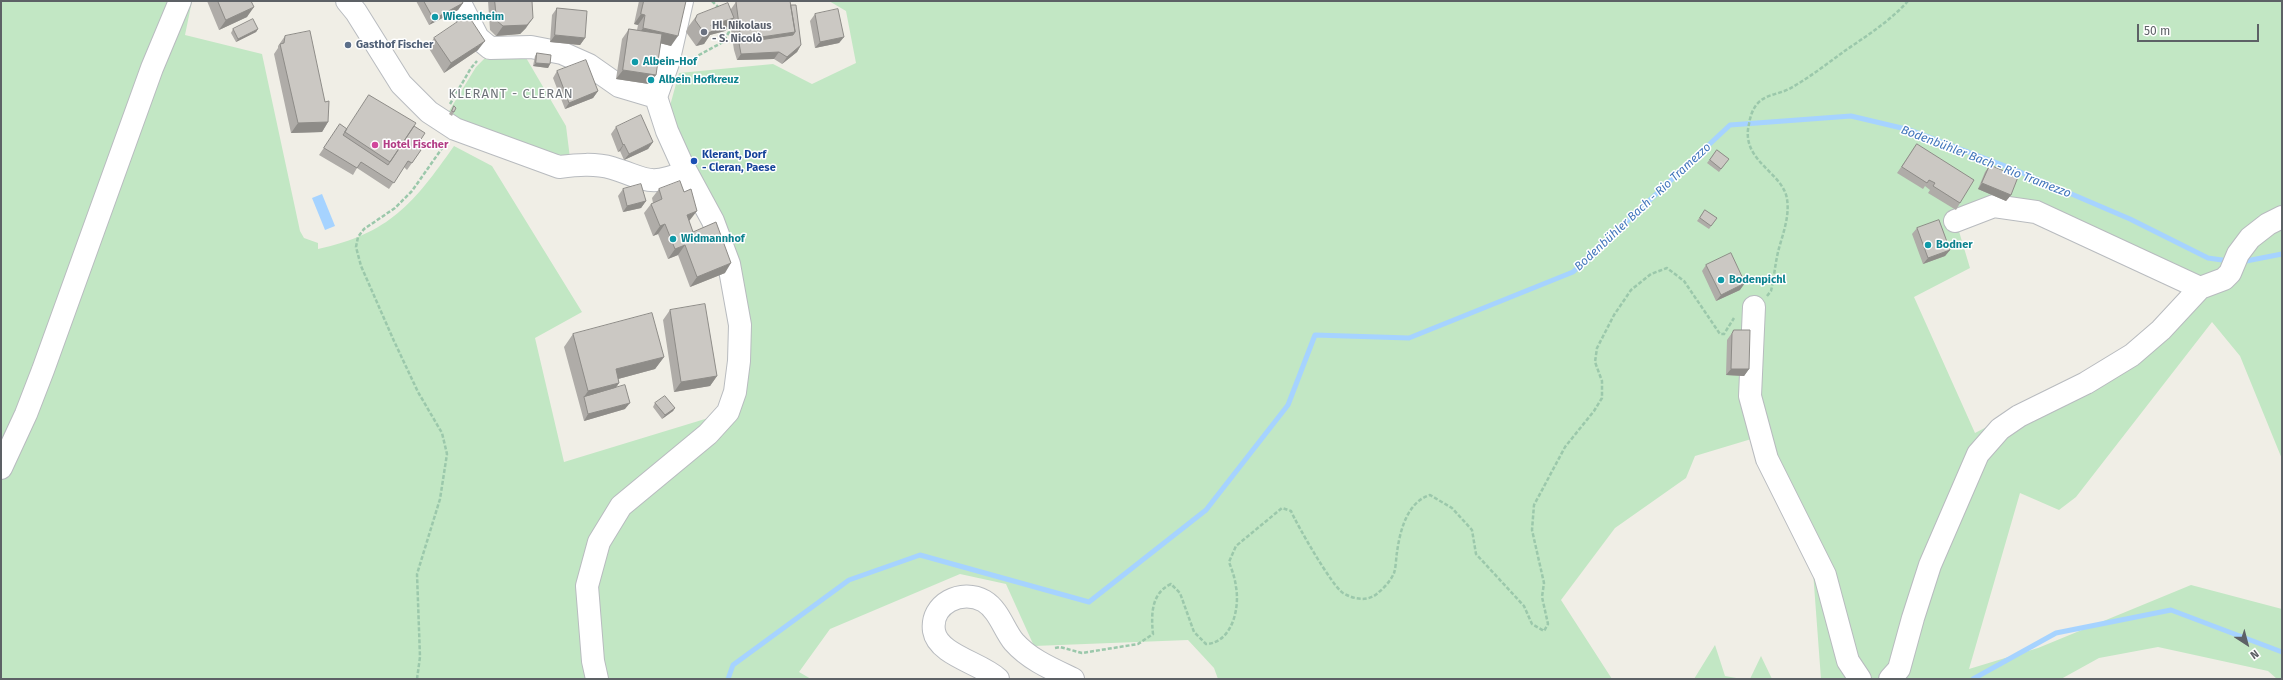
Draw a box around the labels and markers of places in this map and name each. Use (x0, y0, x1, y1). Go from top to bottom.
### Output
place label: Wiesenheim (443, 10, 504, 24)
marker: Wiesenheim (430, 12, 440, 22)
place label: Hl. Nikolaus - S. Nicolò (712, 19, 772, 45)
marker: Hl. Nikolaus - S. Nicolò (699, 27, 709, 37)
place label: Gasthof Fischer (356, 38, 433, 52)
marker: Gasthof Fischer (343, 40, 353, 50)
place label: Albein-Hof (643, 55, 697, 69)
marker: Albein-Hof (630, 57, 640, 67)
place label: Albein Hofkreuz (659, 73, 739, 87)
marker: Albein Hofkreuz (646, 75, 656, 85)
place label: Hotel Fischer (383, 138, 448, 152)
marker: Hotel Fischer (370, 140, 380, 150)
place label: Klerant, Dorf - Cleran, Paese (702, 148, 776, 174)
marker: Klerant, Dorf - Cleran, Paese (689, 156, 699, 166)
place label: Widmannhof (681, 232, 745, 246)
marker: Widmannhof (668, 234, 678, 244)
place label: Bodner (1936, 238, 1973, 252)
marker: Bodner (1923, 240, 1933, 250)
place label: Bodenpichl (1729, 273, 1786, 287)
marker: Bodenpichl (1716, 275, 1726, 285)

